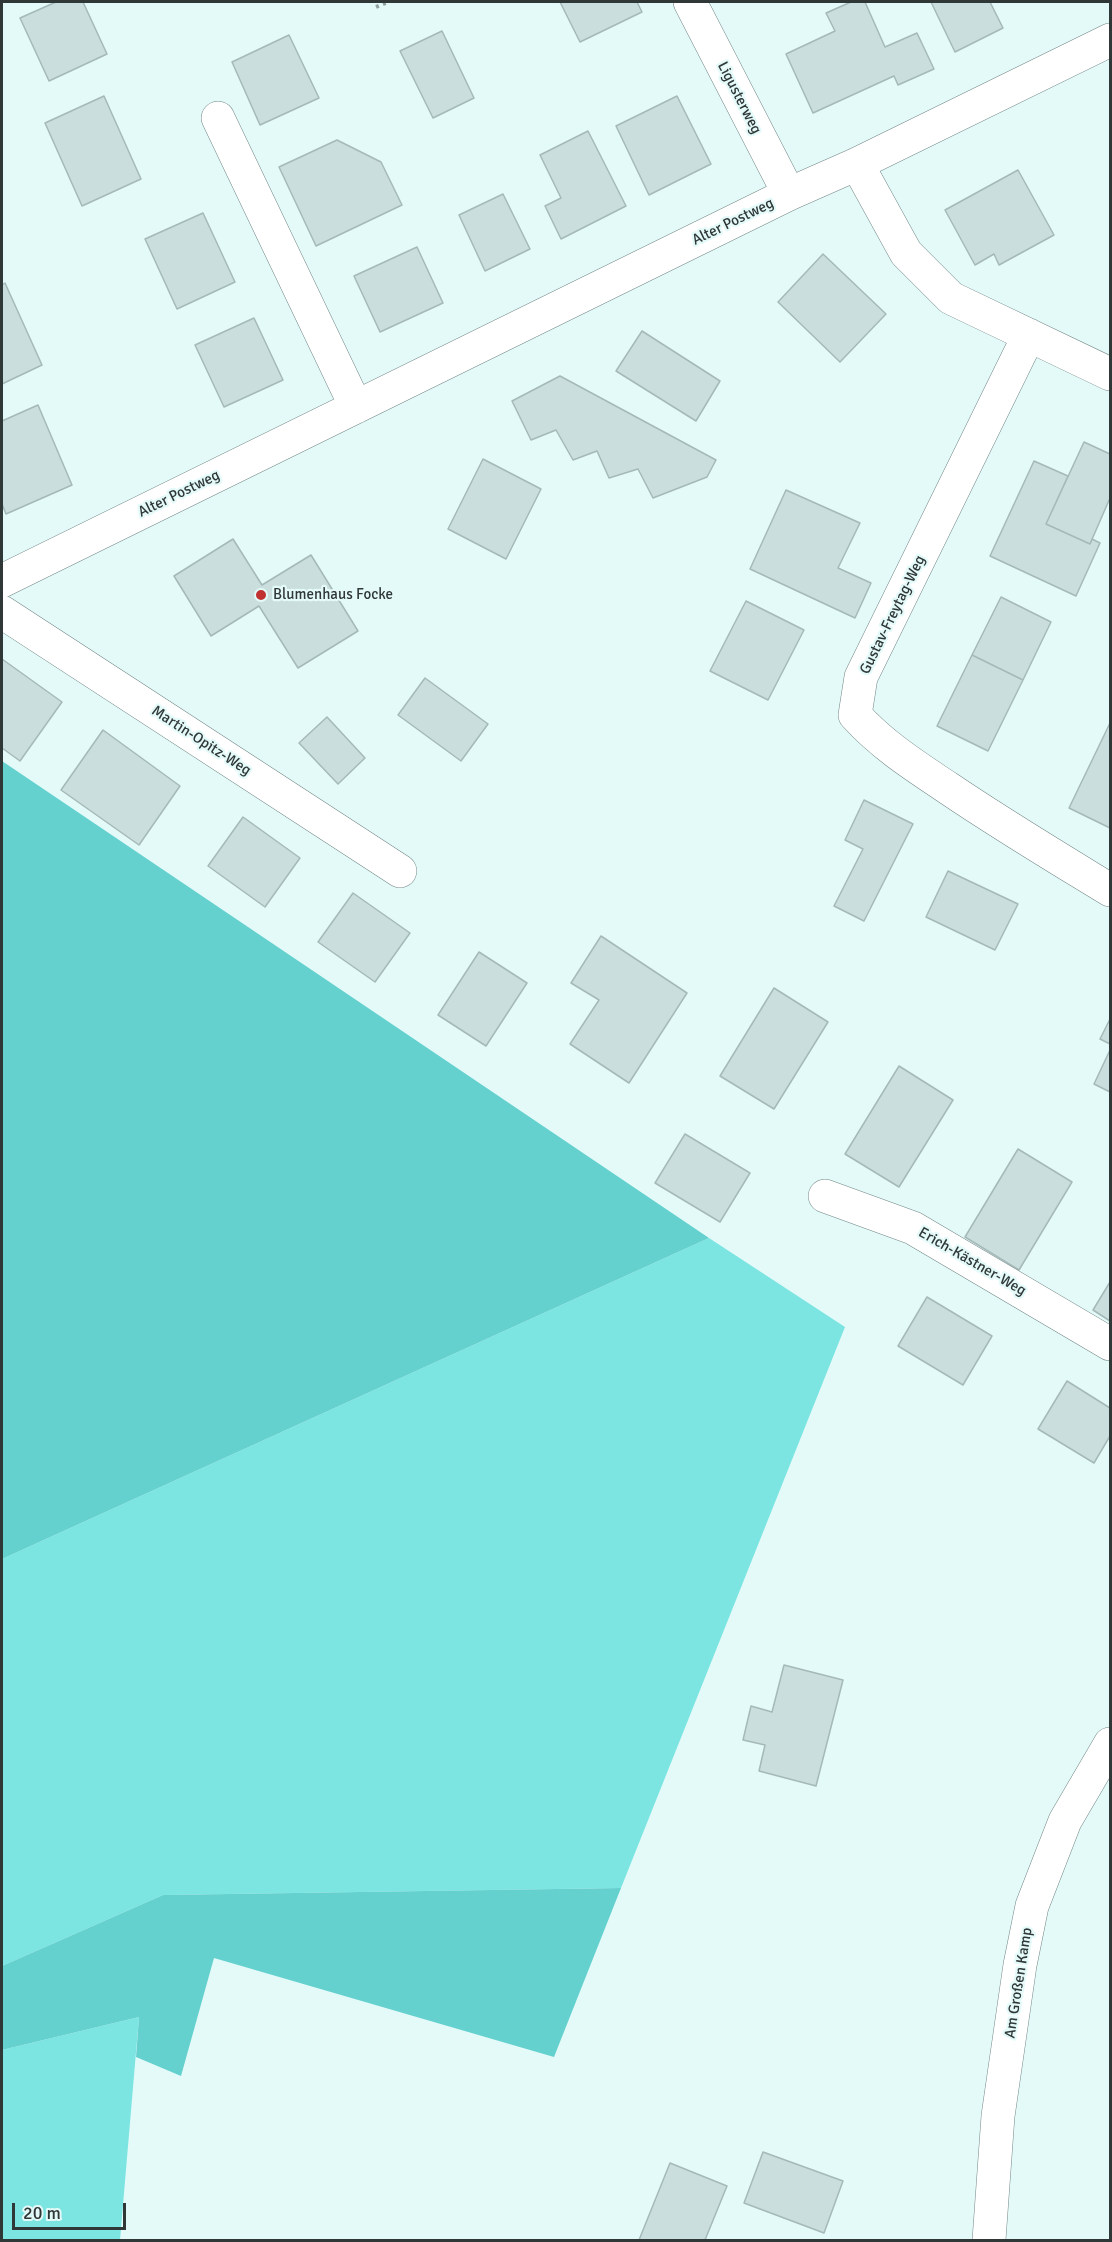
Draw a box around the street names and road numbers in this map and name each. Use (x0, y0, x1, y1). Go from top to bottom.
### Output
street label: Ligusterweg (713, 59, 765, 137)
street label: Alter Postweg (689, 195, 777, 249)
street label: Alter Postweg (135, 467, 223, 521)
street label: Gustav-Freytag-Weg (856, 553, 930, 677)
street label: Martin-Opitz-Weg (148, 702, 254, 780)
street label: Erich-Kästner-Weg (915, 1224, 1029, 1300)
street label: Am Großen Kamp (1001, 1926, 1037, 2040)

